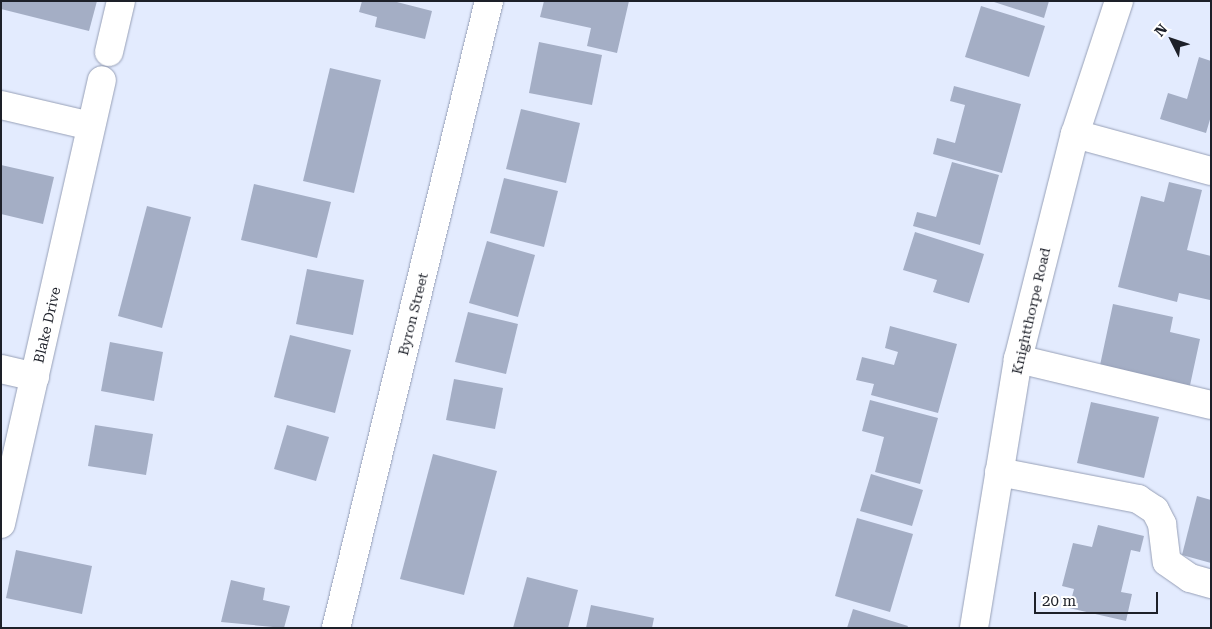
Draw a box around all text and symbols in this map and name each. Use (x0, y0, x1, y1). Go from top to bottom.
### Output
north arrow (1147, 15, 1197, 65)
text: N (1151, 21, 1170, 39)
street label: Knightthorpe Road (1008, 246, 1054, 376)
street label: Byron Street (395, 271, 431, 357)
street label: Blake Drive (30, 285, 64, 365)
scale bar (1037, 582, 1161, 614)
text: 20 m (1042, 592, 1076, 610)

